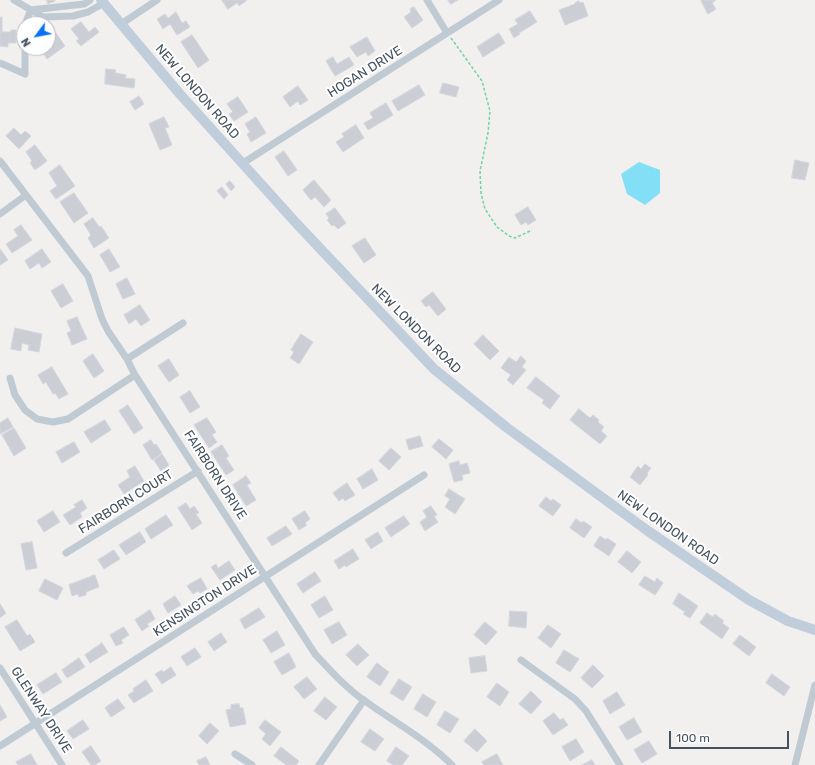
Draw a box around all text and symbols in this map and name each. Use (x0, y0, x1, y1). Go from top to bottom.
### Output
north arrow (16, 16, 56, 56)
text: N (19, 35, 34, 49)
street label: NEW LONDON ROAD (152, 41, 242, 143)
street label: HOGAN DRIVE (325, 43, 405, 101)
street label: NEW LONDON ROAD (368, 281, 464, 377)
street label: FAIRBORN DRIVE (180, 427, 250, 523)
street label: FAIRBORN COURT (76, 467, 176, 537)
street label: NEW LONDON ROAD (614, 487, 722, 569)
street label: KENSINGTON DRIVE (150, 562, 260, 640)
street label: GLENWAY DRIVE (7, 664, 75, 756)
scale bar (671, 723, 791, 749)
text: 100 m (676, 731, 710, 745)

